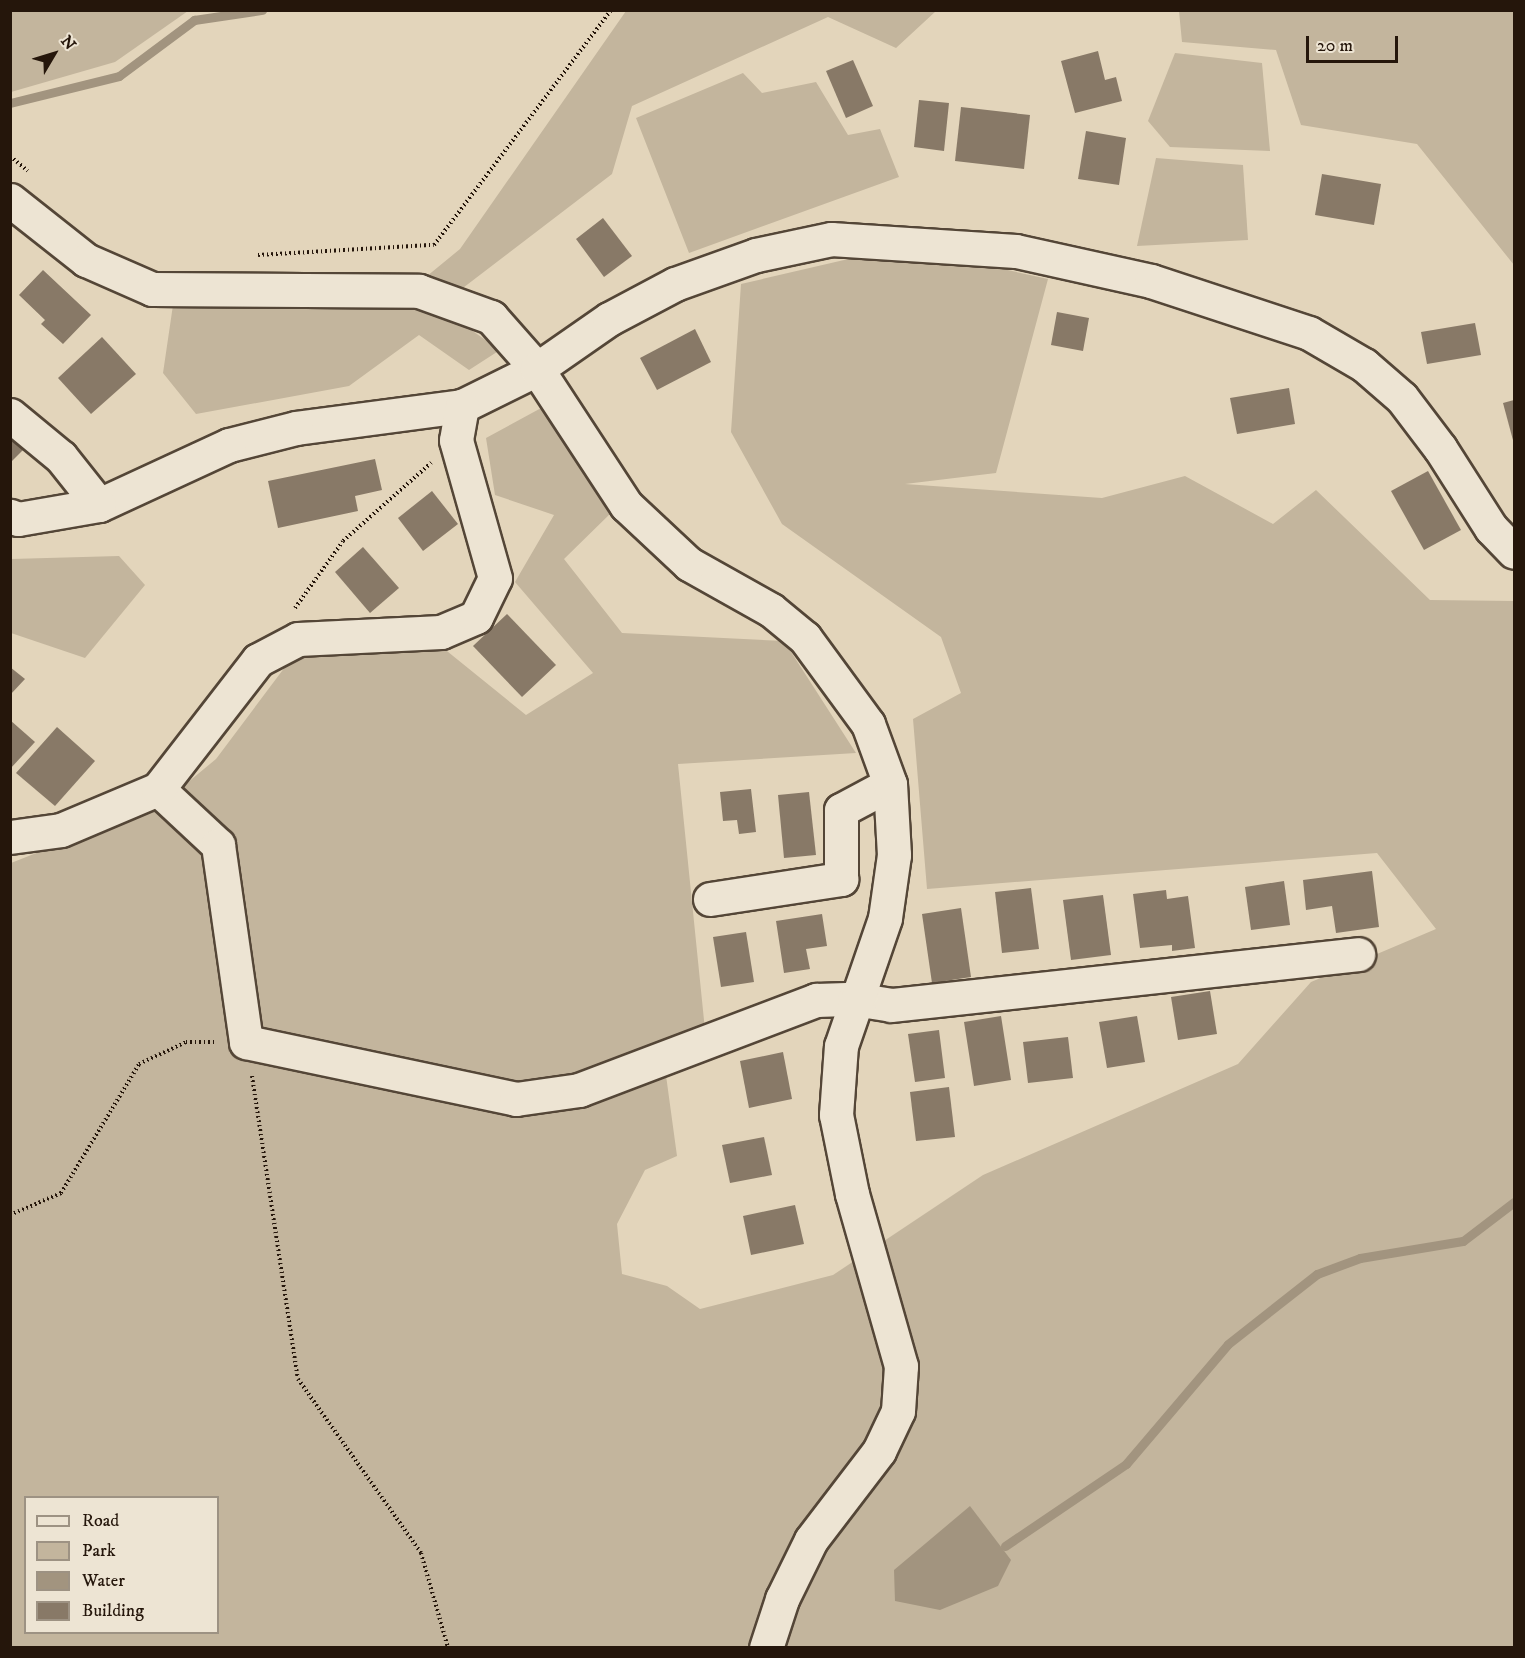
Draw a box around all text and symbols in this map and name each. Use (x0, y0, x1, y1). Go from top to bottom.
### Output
north arrow (24, 24, 84, 84)
scale bar (1309, 24, 1400, 62)
text: N (56, 32, 80, 54)
text: 20 m (1317, 35, 1353, 57)
legend (24, 1496, 219, 1634)
text: Road (82, 1510, 119, 1532)
text: Park (82, 1540, 116, 1562)
text: Water (82, 1570, 125, 1592)
text: Building (82, 1600, 144, 1622)

